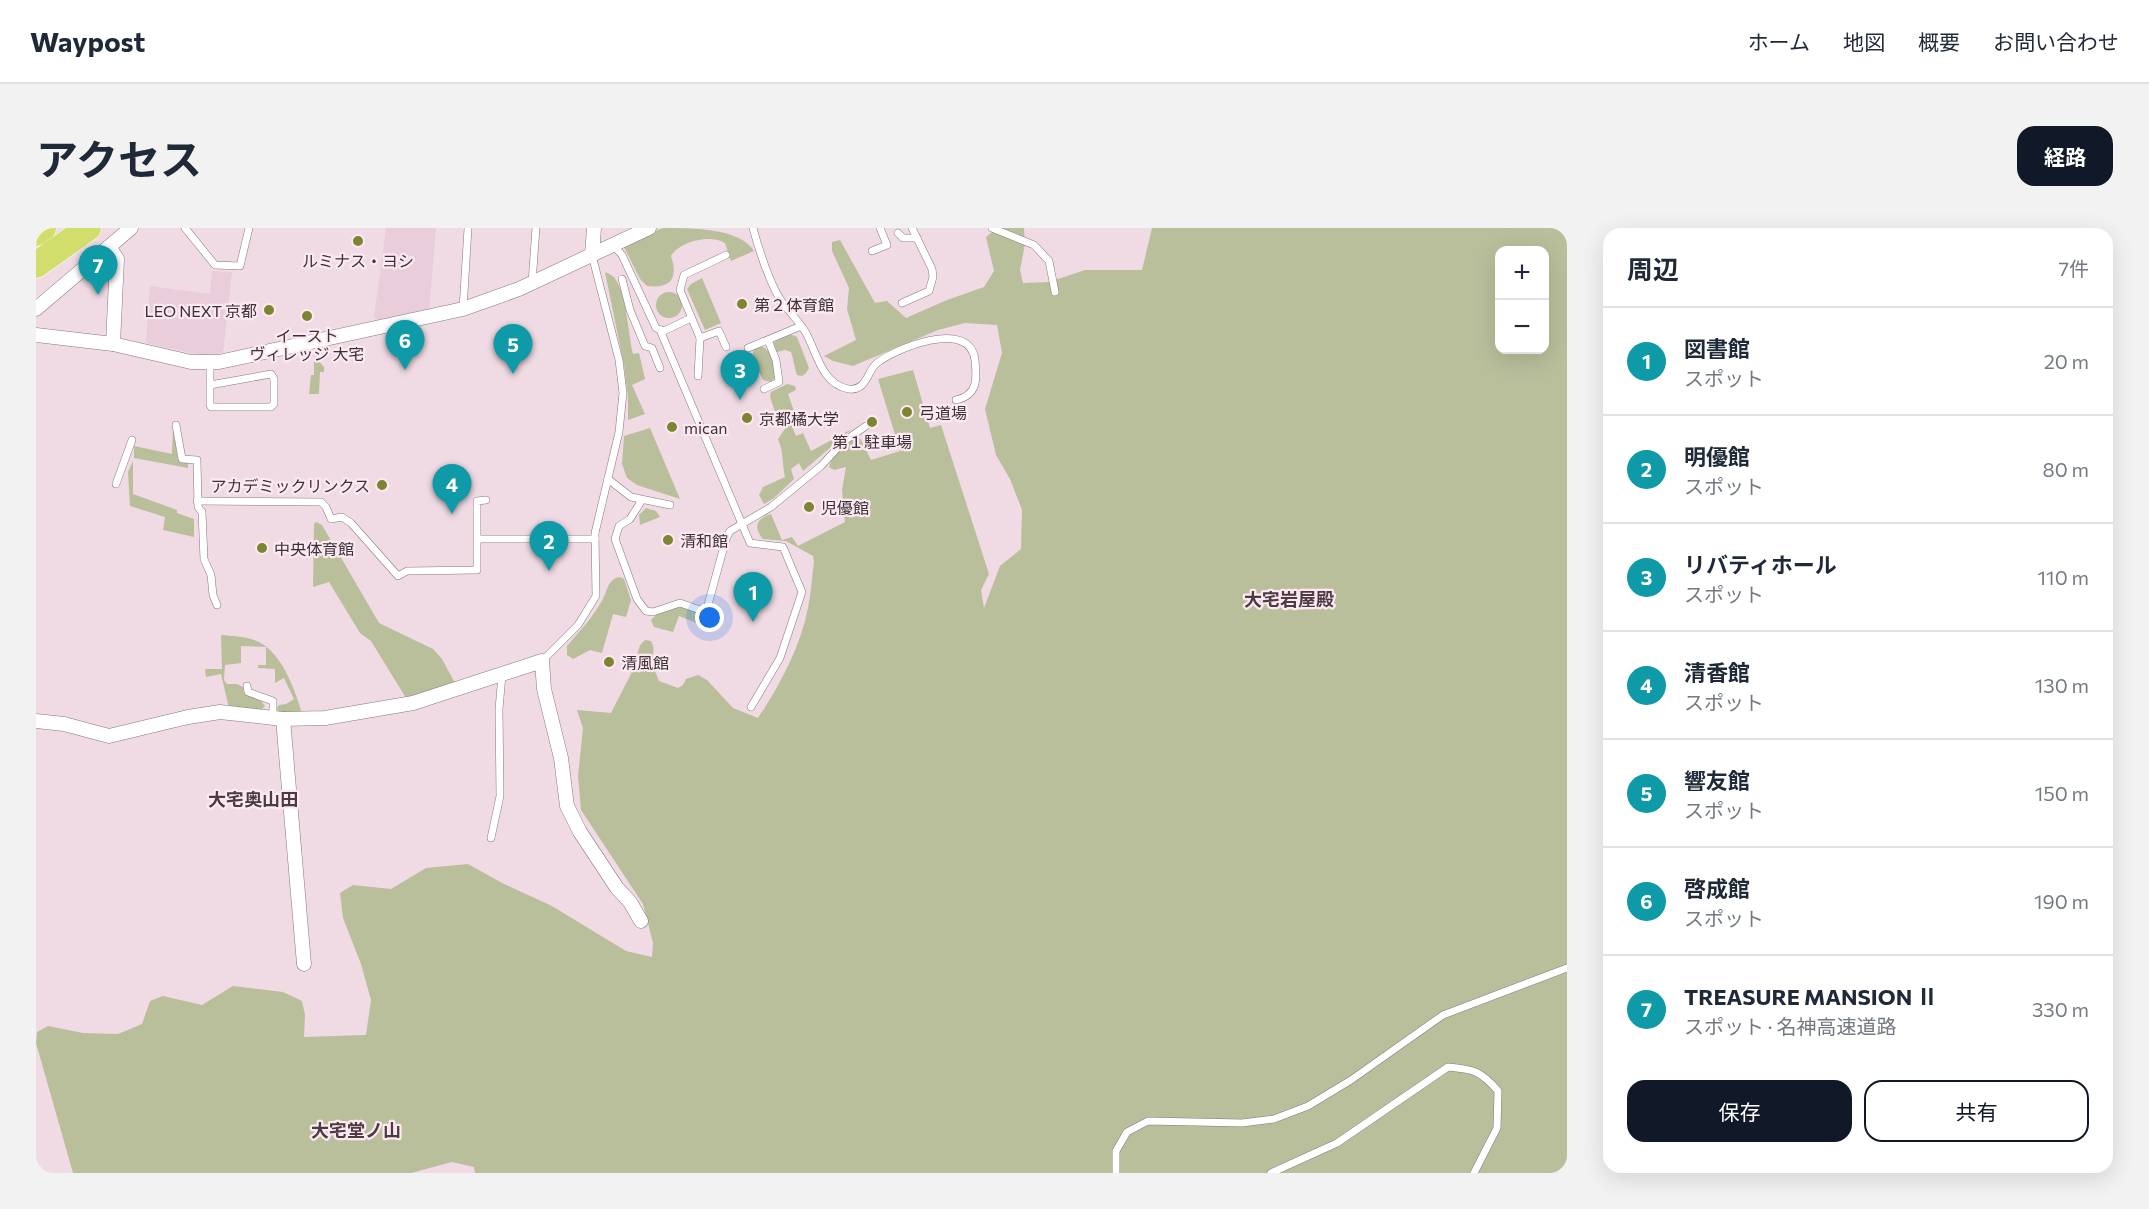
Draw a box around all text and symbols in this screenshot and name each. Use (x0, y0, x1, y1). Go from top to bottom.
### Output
text: Waypost (30, 24, 145, 58)
text: ホーム (1748, 29, 1810, 54)
text: 地図 (1843, 29, 1885, 54)
text: 概要 (1918, 29, 1960, 54)
text: お問い合わせ (1993, 29, 2119, 54)
button: 経路 (2017, 126, 2113, 186)
text: アクセス (36, 132, 202, 184)
marker: ルミナス・ヨシ (351, 234, 365, 248)
pin: 7 (78, 245, 118, 295)
map controls (1495, 246, 1549, 354)
button: + (1495, 246, 1549, 300)
place label: ルミナス・ヨシ (302, 251, 414, 270)
text: 周辺 (1627, 253, 1679, 284)
text: 7件 (2058, 256, 2089, 280)
place label: 第２体育館 (754, 295, 834, 314)
marker: 第２体育館 (735, 297, 749, 311)
button: − (1495, 300, 1549, 354)
place label: LEO NEXT 京都 (144, 301, 257, 320)
marker: LEO NEXT 京都 (262, 303, 276, 317)
marker: イースト ヴィレッジ 大宅 (300, 309, 314, 323)
pin: 6 (386, 320, 424, 370)
pin: 5 (494, 324, 532, 374)
place label: イースト ヴィレッジ 大宅 (249, 326, 365, 363)
text: 図書館 (1684, 335, 1750, 362)
text: 1 (1642, 349, 1651, 373)
text: 20 m (2044, 349, 2089, 373)
pin: 3 (720, 350, 760, 400)
text: スポット (1684, 366, 1764, 390)
place label: 弓道場 (919, 403, 967, 422)
marker: 弓道場 (900, 405, 914, 419)
place label: 京都橘大学 (759, 409, 839, 428)
marker: 京都橘大学 (740, 411, 754, 425)
marker: 第１駐車場 (865, 415, 879, 429)
place label: mican (684, 418, 728, 437)
marker: mican (665, 420, 679, 434)
place label: 第１駐車場 (832, 432, 912, 451)
text: 明優館 (1684, 443, 1750, 470)
text: 2 (1641, 457, 1652, 481)
text: 80 m (2043, 457, 2089, 481)
pin: 4 (432, 464, 472, 514)
text: スポット (1684, 474, 1764, 498)
place label: アカデミックリンクス (210, 476, 370, 495)
marker: アカデミックリンクス (375, 478, 389, 492)
place label: 児優館 (821, 498, 869, 517)
marker: 児優館 (802, 500, 816, 514)
pin: 2 (530, 522, 568, 571)
place label: 清和館 (680, 531, 728, 550)
marker: 清和館 (661, 533, 675, 547)
place label: 中央体育館 (274, 539, 354, 558)
marker: 中央体育館 (255, 541, 269, 555)
text: リバティホール (1684, 551, 1837, 578)
text: 3 (1641, 565, 1652, 589)
text: 110 m (2038, 565, 2089, 589)
pin: 1 (734, 572, 772, 622)
text: スポット (1684, 582, 1764, 606)
district label: 大宅岩屋殿 (1244, 588, 1334, 610)
your location (695, 603, 724, 632)
place label: 清風館 (621, 653, 669, 672)
marker: 清風館 (602, 655, 616, 669)
text: 清香館 (1684, 659, 1750, 686)
text: 4 (1640, 673, 1653, 697)
text: 130 m (2035, 673, 2089, 697)
text: スポット (1684, 690, 1764, 714)
text: 響友館 (1684, 767, 1750, 794)
text: 5 (1641, 781, 1652, 805)
text: 150 m (2035, 781, 2089, 805)
district label: 大宅奥山田 (208, 788, 298, 810)
text: スポット (1684, 798, 1764, 822)
text: 啓成館 (1684, 875, 1750, 902)
text: 6 (1640, 889, 1653, 913)
text: 190 m (2034, 889, 2089, 913)
text: スポット (1684, 906, 1764, 930)
text: TREASURE MANSION Ⅱ (1684, 983, 1938, 1010)
text: 7 (1641, 997, 1652, 1021)
text: 330 m (2032, 997, 2089, 1021)
text: スポット · 名神高速道路 (1684, 1014, 1896, 1038)
button: 保存 (1627, 1080, 1852, 1142)
button: 共有 (1864, 1080, 2089, 1142)
district label: 大宅堂ノ山 (311, 1119, 401, 1141)

